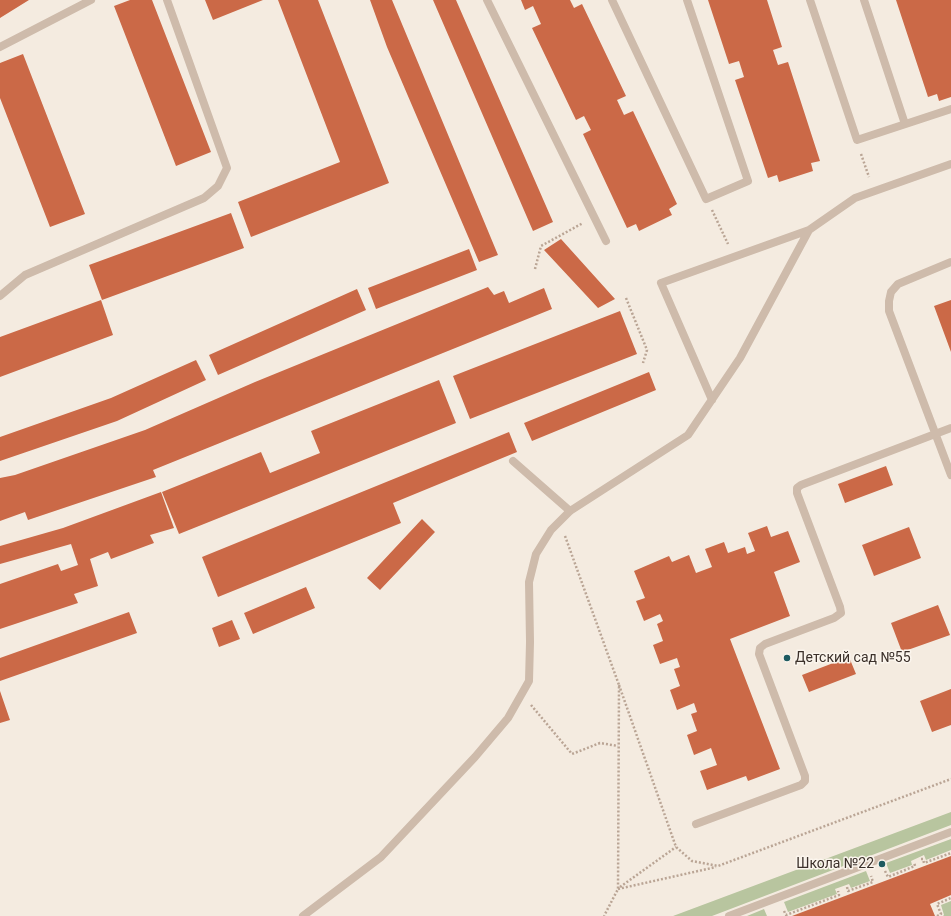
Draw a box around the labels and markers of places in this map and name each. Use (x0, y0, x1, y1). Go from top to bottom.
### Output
place label: Детский сад №55 (795, 650, 911, 666)
marker: Детский сад №55 (782, 653, 792, 663)
place label: Школа №22 (796, 856, 874, 872)
marker: Школа №22 (877, 859, 887, 869)

